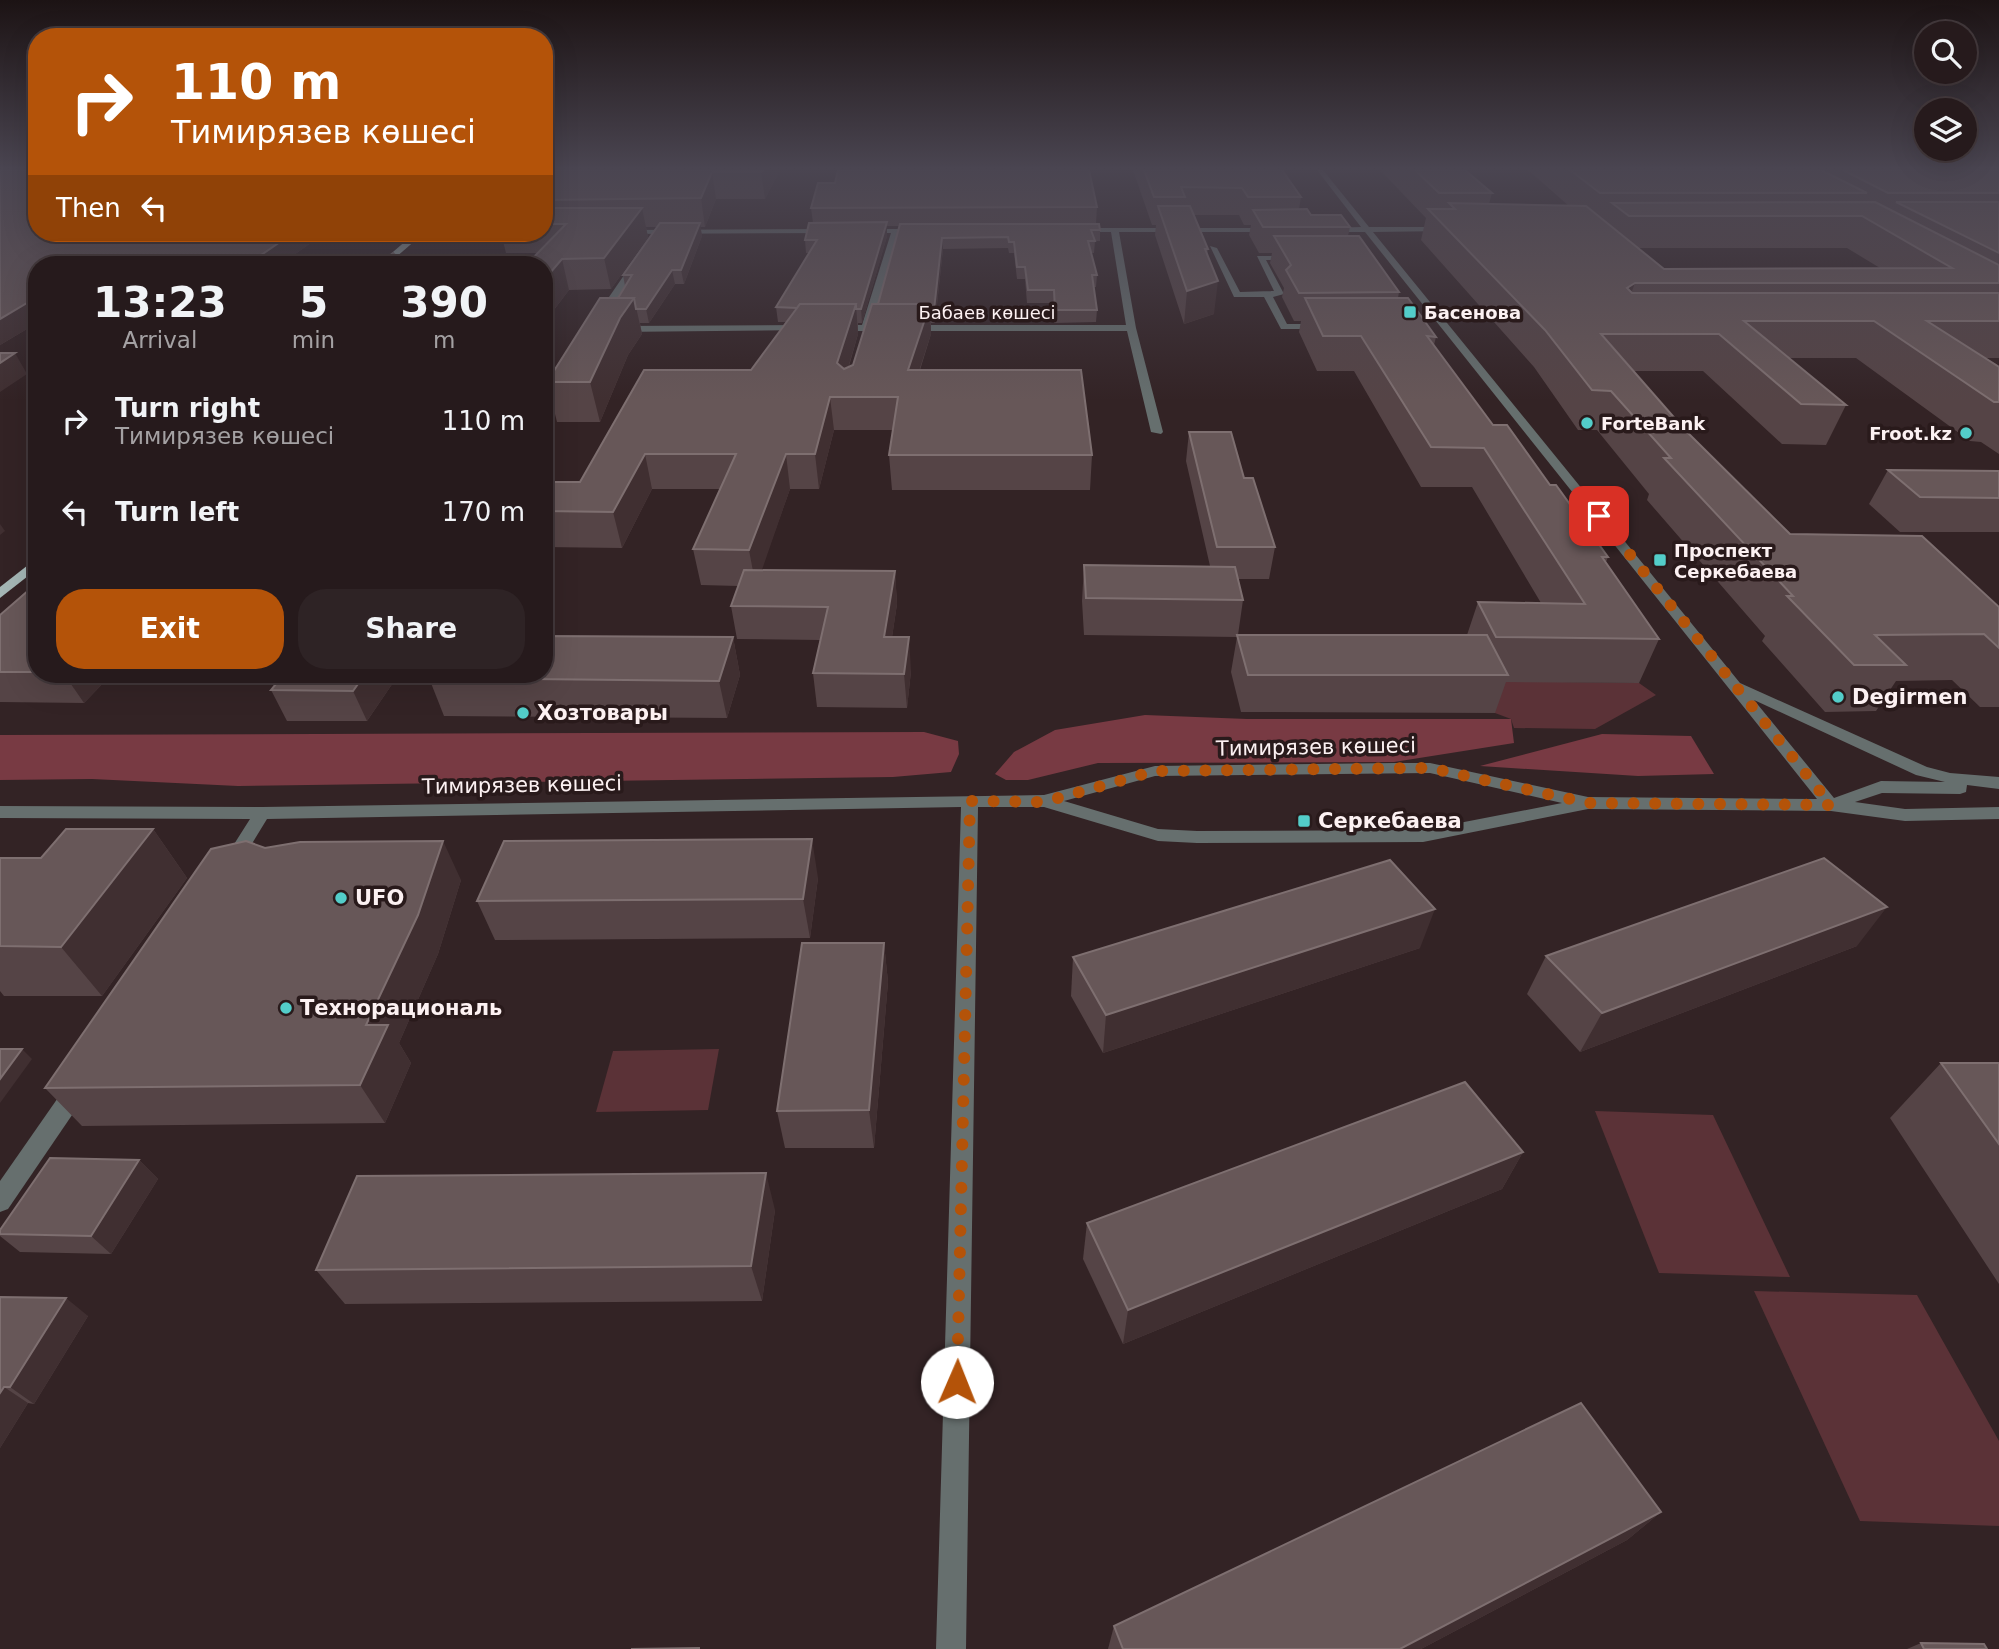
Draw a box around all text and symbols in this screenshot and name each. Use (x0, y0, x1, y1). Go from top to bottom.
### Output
map controls (1914, 21, 1977, 161)
button: search (1914, 21, 1977, 84)
text: 110 m (171, 54, 341, 111)
icon: right (56, 56, 147, 147)
button: layers (1914, 98, 1977, 161)
text: Тимирязев көшесі (171, 113, 476, 151)
icon: left (135, 189, 173, 227)
text: Then (56, 193, 121, 223)
text: 13:23 (93, 278, 227, 327)
text: 5 (299, 278, 328, 327)
text: 390 (400, 278, 488, 327)
street label: Бабаев көшесі (918, 302, 1056, 323)
place label: Басенова (1424, 302, 1521, 323)
marker: Басенова (1402, 304, 1418, 320)
text: Arrival (123, 327, 197, 353)
text: min (292, 327, 335, 353)
text: m (433, 327, 455, 353)
text: Turn right (115, 393, 260, 423)
icon: right (56, 402, 94, 440)
text: 110 m (442, 406, 525, 436)
place label: ForteBank (1601, 413, 1706, 434)
marker: ForteBank (1579, 415, 1595, 431)
text: Тимирязев көшесі (115, 423, 334, 449)
place label: Froot.kz (1869, 423, 1952, 444)
marker: Froot.kz (1958, 425, 1974, 441)
pin (1569, 486, 1629, 546)
icon: left (56, 493, 94, 531)
text: Turn left (115, 497, 239, 527)
text: 170 m (442, 497, 525, 527)
icon: arrive (1580, 497, 1618, 535)
place label: Проспект Серкебаева (1674, 540, 1797, 582)
marker: Проспект Серкебаева (1652, 552, 1668, 568)
button: Exit (56, 589, 284, 669)
button: Share (298, 589, 525, 669)
place label: Degirmen (1852, 685, 1967, 709)
marker: Degirmen (1830, 689, 1846, 705)
place label: Хозтовары (537, 701, 668, 725)
marker: Хозтовары (515, 705, 531, 721)
street label: Тимирязев көшесі (1215, 733, 1416, 761)
street label: Тимирязев көшесі (421, 771, 622, 799)
place label: Серкебаева (1318, 809, 1462, 833)
marker: Серкебаева (1296, 813, 1312, 829)
place label: UFO (355, 886, 404, 910)
marker: UFO (333, 890, 349, 906)
place label: Технорациональ (300, 996, 502, 1020)
marker: Технорациональ (278, 1000, 294, 1016)
position arrow (920, 1345, 994, 1419)

